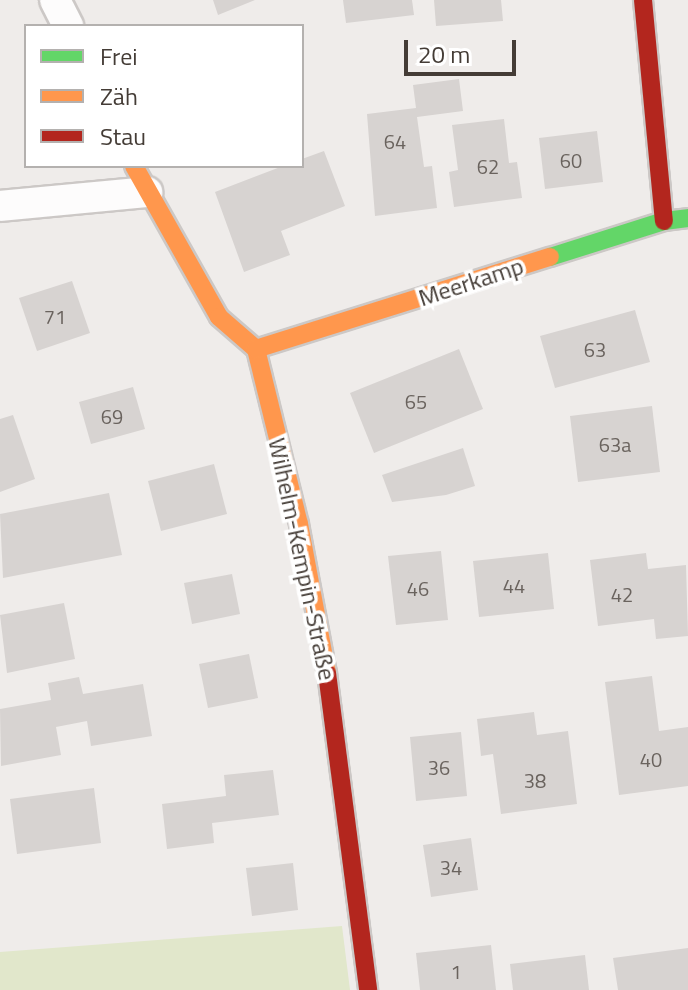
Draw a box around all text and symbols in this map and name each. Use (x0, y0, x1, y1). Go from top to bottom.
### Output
legend (24, 24, 304, 168)
scale bar (408, 24, 520, 74)
text: 20 m (418, 36, 470, 72)
text: Frei (100, 38, 138, 74)
text: Zäh (100, 78, 138, 114)
text: Stau (100, 118, 146, 154)
house number: 64 (384, 129, 406, 153)
house number: 60 (560, 148, 582, 172)
house number: 62 (477, 154, 499, 178)
street label: Meerkamp (415, 252, 527, 312)
house number: 71 (44, 304, 66, 328)
house number: 63 (584, 337, 606, 361)
house number: 65 (405, 389, 427, 413)
house number: 69 (101, 404, 123, 428)
house number: 63a (599, 432, 631, 456)
street label: Wilhelm-Kempin-Straße (262, 435, 342, 683)
house number: 44 (503, 573, 525, 597)
house number: 46 (407, 576, 429, 600)
house number: 42 (611, 582, 633, 606)
house number: 40 (640, 747, 662, 771)
house number: 36 (428, 755, 450, 779)
house number: 38 (524, 768, 546, 792)
house number: 34 (440, 855, 462, 879)
house number: 1 (450, 959, 462, 983)

